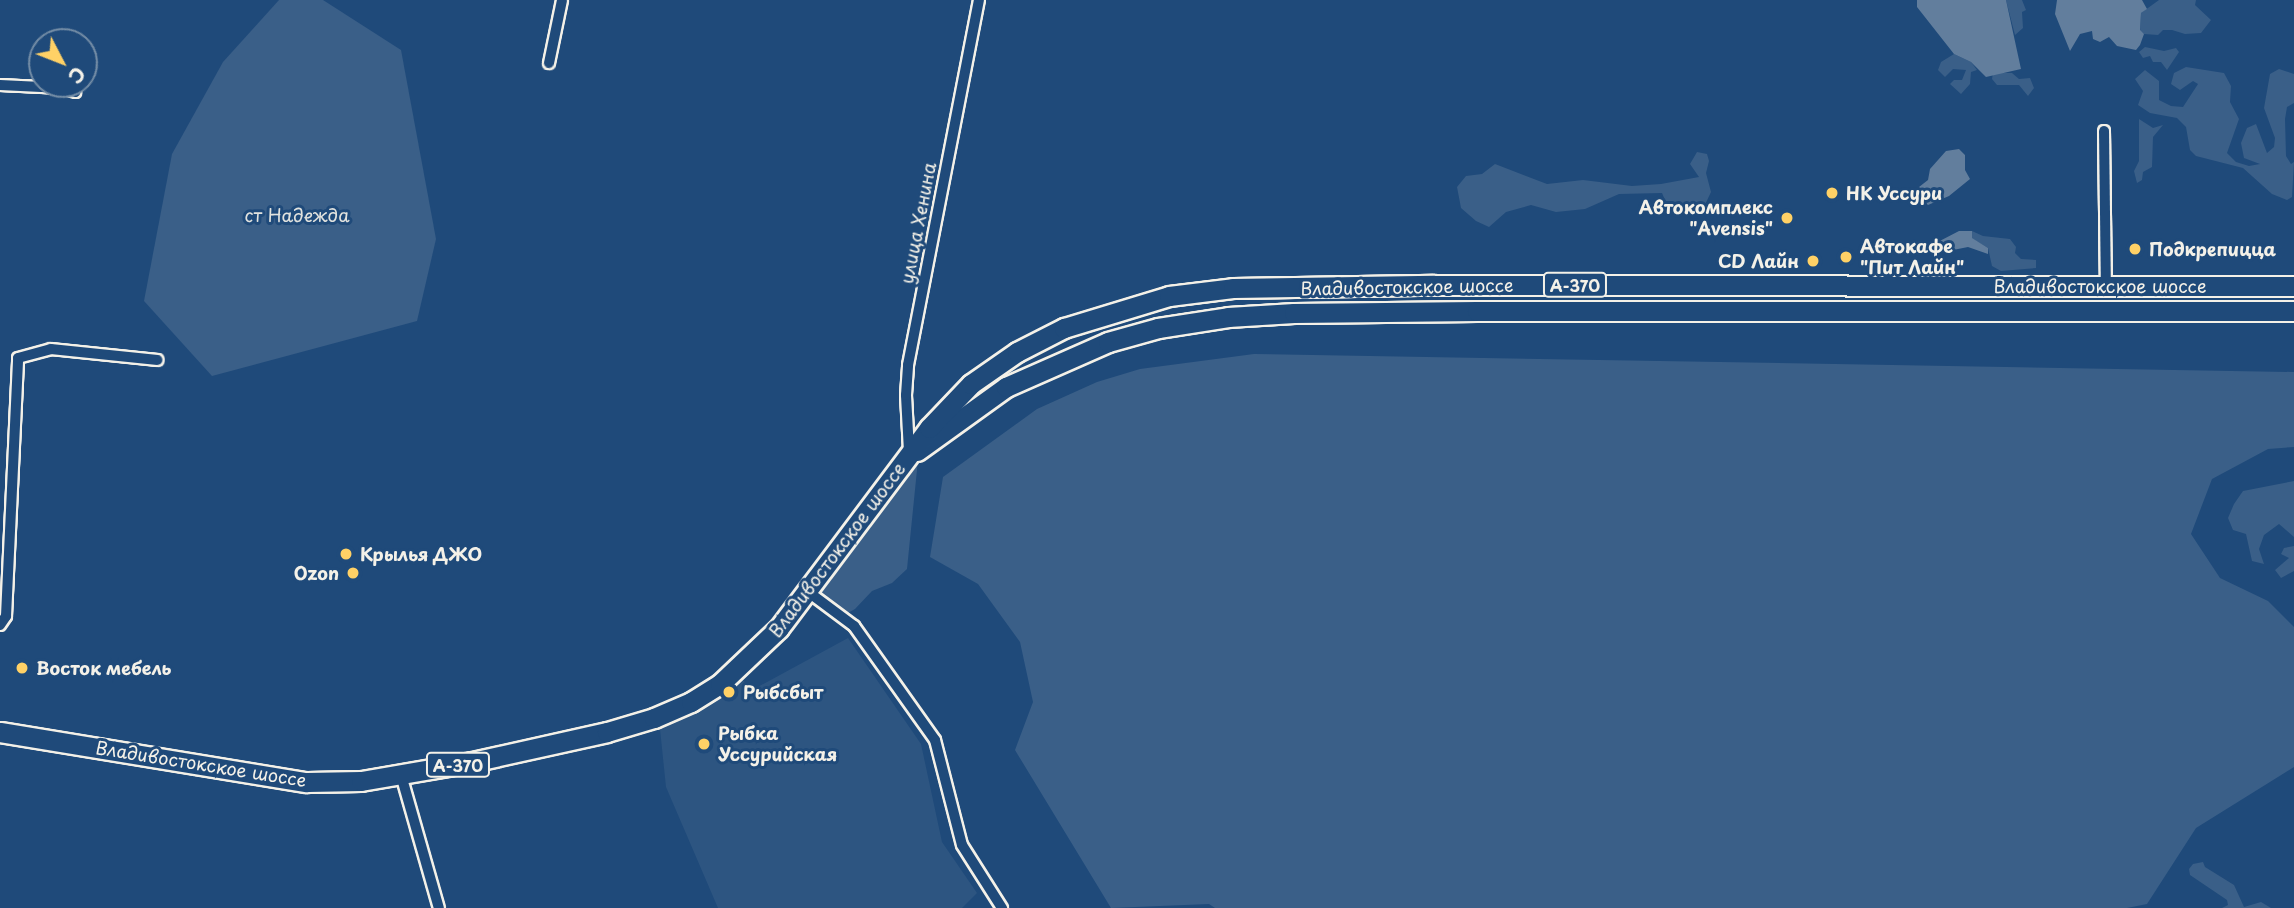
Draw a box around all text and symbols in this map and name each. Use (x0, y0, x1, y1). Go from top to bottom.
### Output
north arrow (28, 28, 98, 98)
text: С (62, 61, 92, 90)
street label: улица Хенина (896, 160, 940, 286)
place label: НК Уссури (1846, 182, 1944, 204)
marker: НК Уссури (1824, 185, 1840, 201)
place label: Автокомплекс "Avensis" (1639, 197, 1773, 240)
park label: ст Надежда (244, 204, 350, 226)
marker: Автокомплекс "Avensis" (1779, 210, 1795, 226)
place label: Автокафе "Пит Лайн" (1860, 236, 1965, 278)
place label: Подкрепицца (2149, 238, 2276, 260)
marker: Подкрепицца (2127, 241, 2143, 257)
marker: Автокафе "Пит Лайн" (1838, 249, 1854, 265)
place label: CD Лайн (1718, 250, 1799, 272)
marker: CD Лайн (1805, 253, 1821, 269)
road number: А-370 (1542, 272, 1608, 298)
street label: Владивостокское шоссе (1300, 274, 1514, 300)
street label: Владивостокское шоссе (1994, 275, 2206, 297)
street label: Владивостокское шоссе (764, 458, 910, 642)
place label: Крылья ДЖО (360, 543, 482, 565)
marker: Крылья ДЖО (338, 546, 354, 562)
place label: Ozon (294, 562, 339, 584)
marker: Ozon (345, 565, 361, 581)
place label: Восток мебель (36, 657, 173, 679)
marker: Восток мебель (14, 660, 30, 676)
place label: Рыбсбыт (743, 681, 823, 703)
marker: Рыбсбыт (721, 684, 737, 700)
place label: Рыбка Уссурийская (718, 723, 837, 766)
marker: Рыбка Уссурийская (696, 736, 712, 752)
street label: Владивостокское шоссе (94, 737, 308, 791)
road number: А-370 (425, 752, 491, 778)

